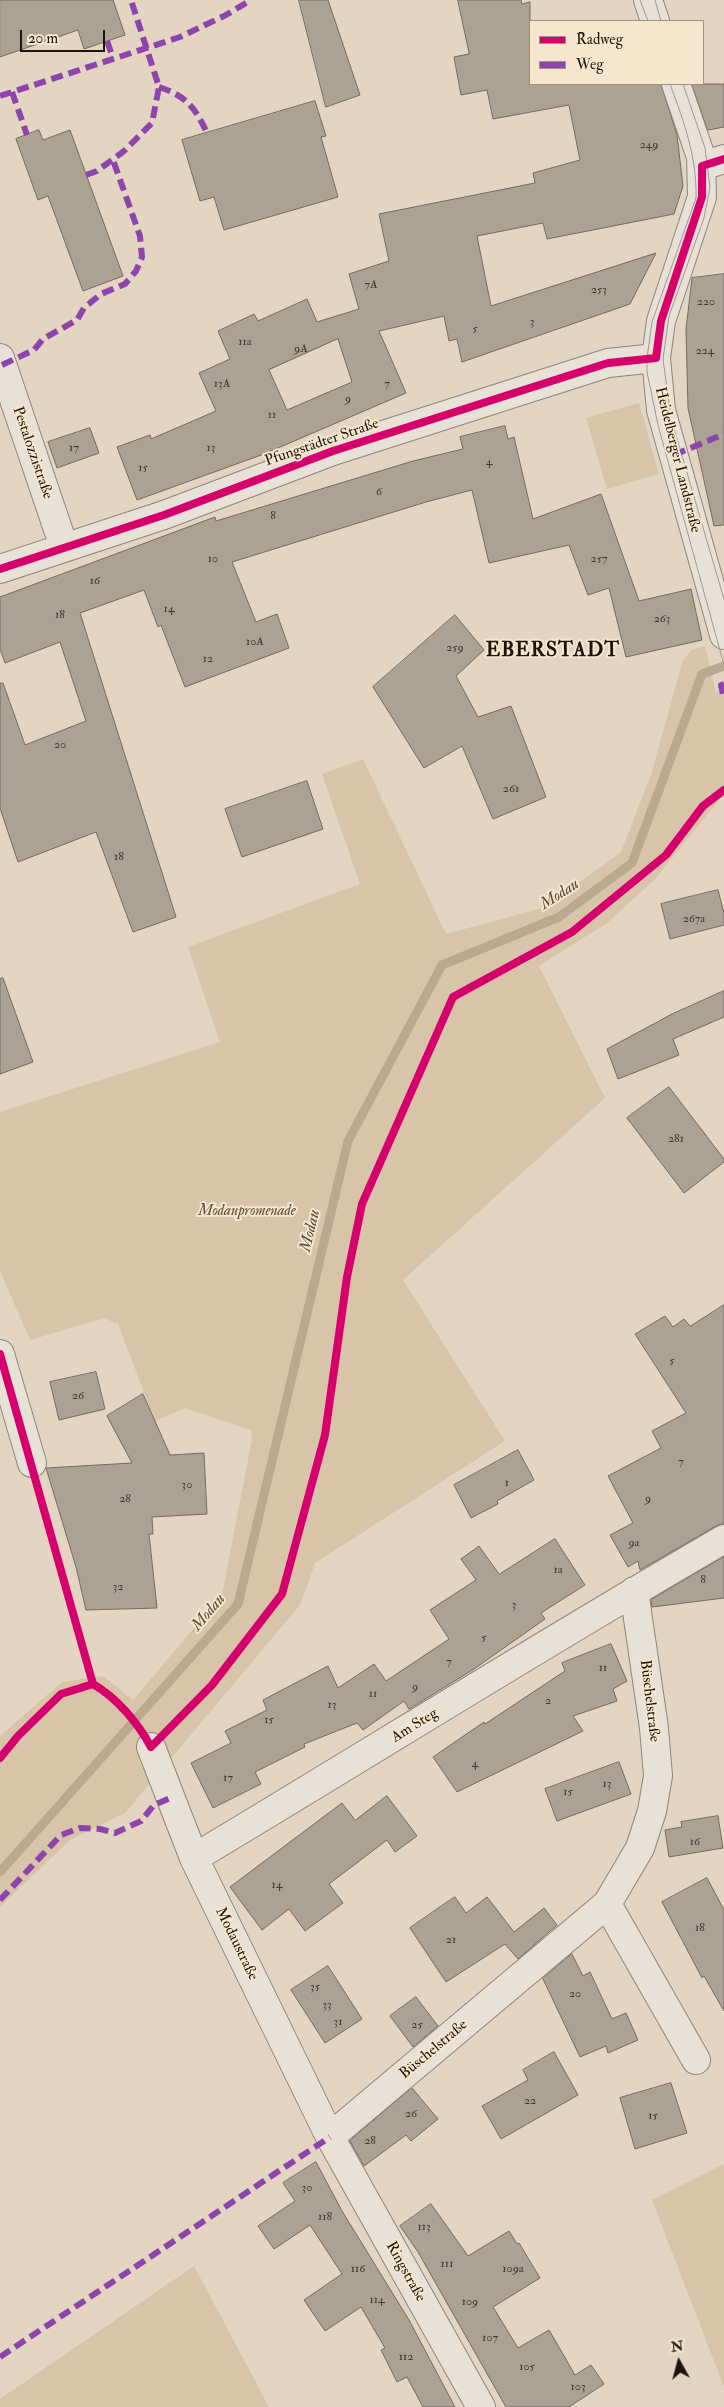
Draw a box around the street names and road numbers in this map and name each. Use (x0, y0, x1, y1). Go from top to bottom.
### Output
street label: Heidelberger Landstraße (650, 385, 704, 535)
street label: Pestalozzistraße (8, 404, 56, 502)
street label: Pfungstädter Straße (263, 415, 381, 471)
street label: Büschelstraße (635, 1659, 663, 1743)
street label: Am Steg (389, 1705, 441, 1747)
street label: Modaustraße (211, 1905, 261, 1983)
street label: Büschelstraße (396, 2016, 472, 2084)
street label: Ringstraße (381, 2239, 429, 2305)

